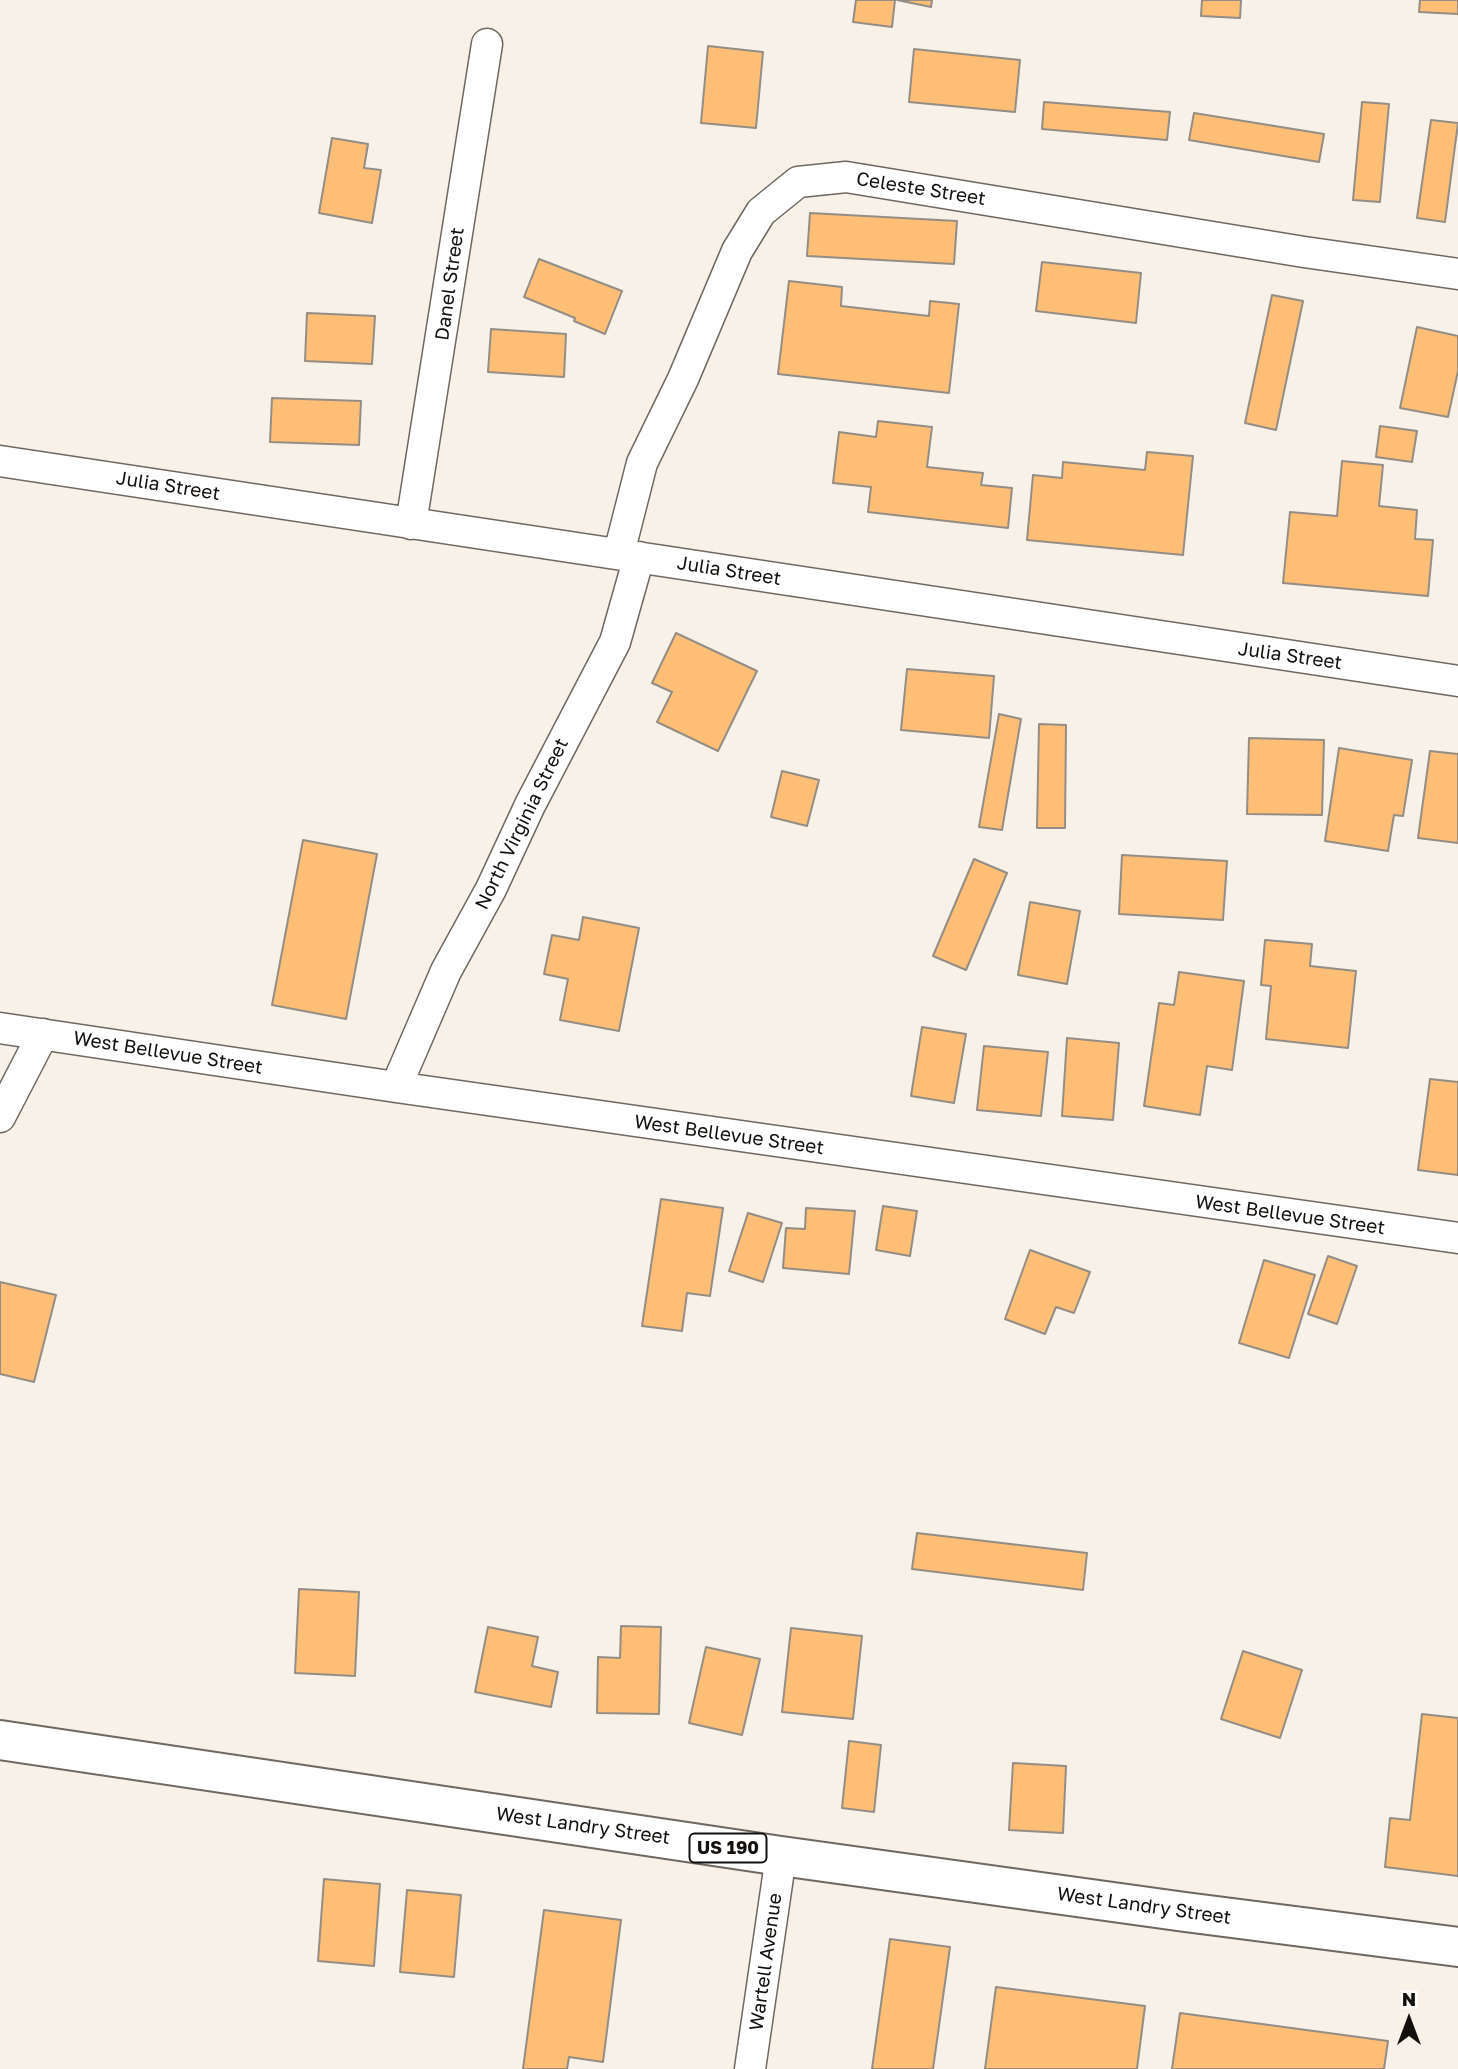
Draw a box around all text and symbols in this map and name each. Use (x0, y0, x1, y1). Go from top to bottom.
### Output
street label: Celeste Street (855, 168, 987, 210)
street label: Danel Street (431, 226, 469, 342)
street label: Julia Street (114, 467, 222, 505)
street label: Julia Street (675, 552, 783, 590)
street label: Julia Street (1236, 637, 1344, 675)
street label: North Virginia Street (471, 735, 573, 913)
street label: West Bellevue Street (72, 1027, 264, 1079)
street label: West Bellevue Street (633, 1110, 825, 1160)
street label: West Bellevue Street (1194, 1190, 1386, 1240)
street label: West Landry Street (494, 1802, 672, 1850)
road number: US 190 (690, 1834, 766, 1862)
street label: West Landry Street (1055, 1882, 1233, 1930)
street label: Wartell Avenue (745, 1892, 787, 2032)
north arrow (1374, 1985, 1444, 2055)
text: N (1402, 1987, 1416, 2010)

